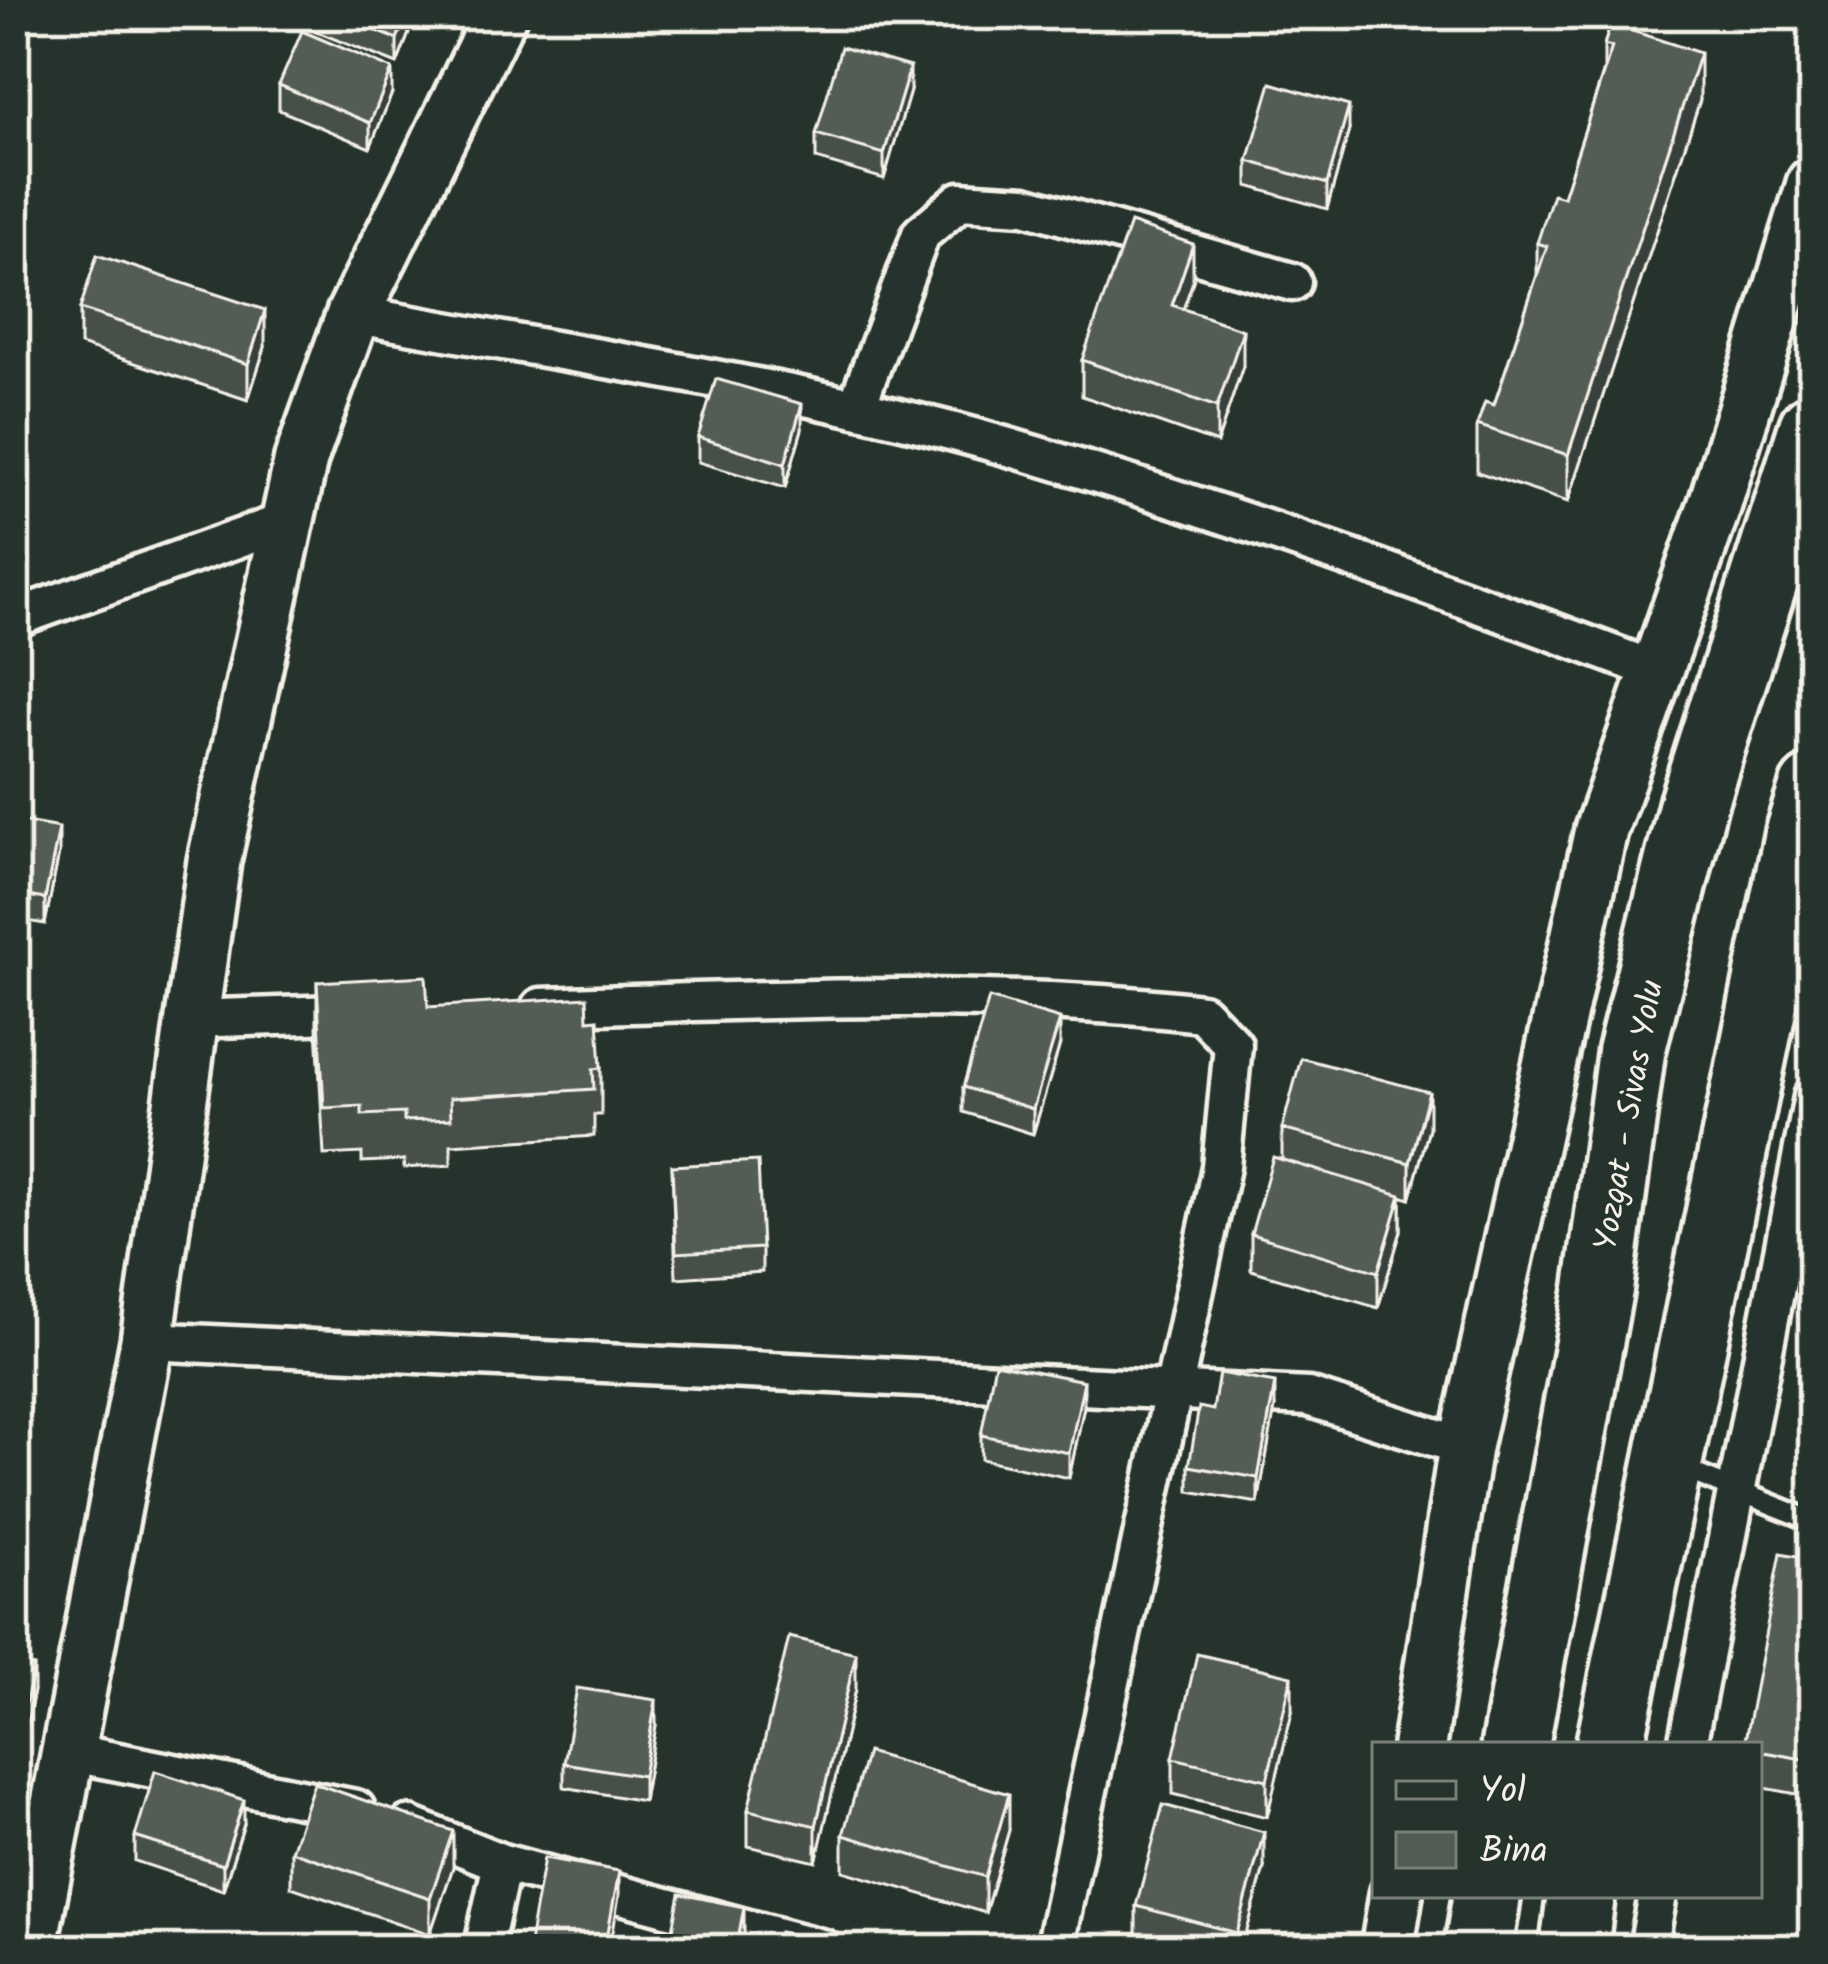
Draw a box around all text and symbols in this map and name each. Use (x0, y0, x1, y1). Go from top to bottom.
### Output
street label: Yozgat - Sivas Yolu (1581, 976, 1680, 1255)
legend (1372, 1742, 1762, 1898)
text: Yol (1480, 1764, 1526, 1821)
text: Bina (1480, 1824, 1548, 1881)

